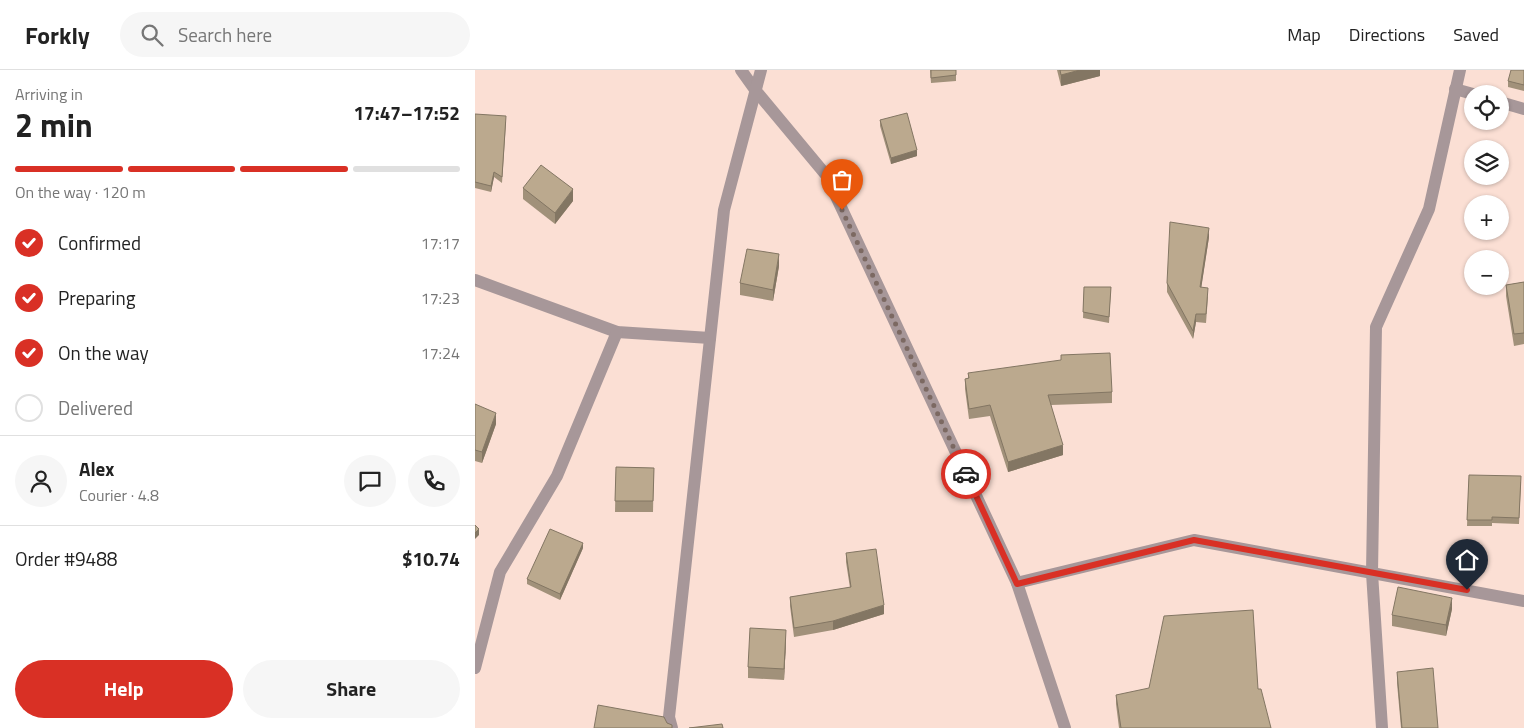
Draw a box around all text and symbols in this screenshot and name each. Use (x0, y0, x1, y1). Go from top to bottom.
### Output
search box (120, 12, 470, 57)
text: Forkly (25, 17, 90, 53)
text: Search here (178, 20, 272, 49)
icon: search (138, 21, 166, 49)
text: Map (1287, 21, 1321, 48)
text: Directions (1349, 21, 1425, 48)
text: Saved (1453, 21, 1499, 48)
text: Arriving in (15, 82, 83, 106)
map controls (1464, 85, 1509, 295)
button: locate (1464, 85, 1509, 130)
text: 17:47–17:52 (353, 98, 460, 127)
text: 2 min (15, 101, 93, 149)
button: layers (1464, 140, 1509, 185)
pin (821, 159, 863, 210)
icon: bag (828, 166, 856, 194)
text: On the way · 120 m (15, 180, 146, 204)
button: + (1464, 195, 1509, 240)
text: Confirmed (58, 228, 141, 257)
icon: check (15, 229, 43, 257)
text: 17:17 (421, 231, 460, 255)
button: − (1464, 250, 1509, 295)
text: Preparing (58, 283, 135, 312)
icon: check (15, 284, 43, 312)
text: 17:23 (421, 286, 460, 310)
text: On the way (58, 338, 149, 367)
icon: check (15, 339, 43, 367)
text: 17:24 (421, 341, 460, 365)
text: Delivered (58, 393, 133, 422)
courier (941, 449, 991, 499)
text: Alex (79, 454, 114, 483)
button: person (15, 455, 67, 507)
button: chat (344, 455, 396, 507)
button: phone (408, 455, 460, 507)
icon: car (952, 460, 980, 488)
text: Courier · 4.8 (79, 483, 159, 507)
pin (1446, 539, 1488, 590)
text: Order #9488 (15, 544, 117, 573)
text: $10.74 (402, 544, 460, 573)
icon: home (1453, 546, 1481, 574)
button: Help (15, 660, 233, 718)
button: Share (243, 660, 460, 718)

